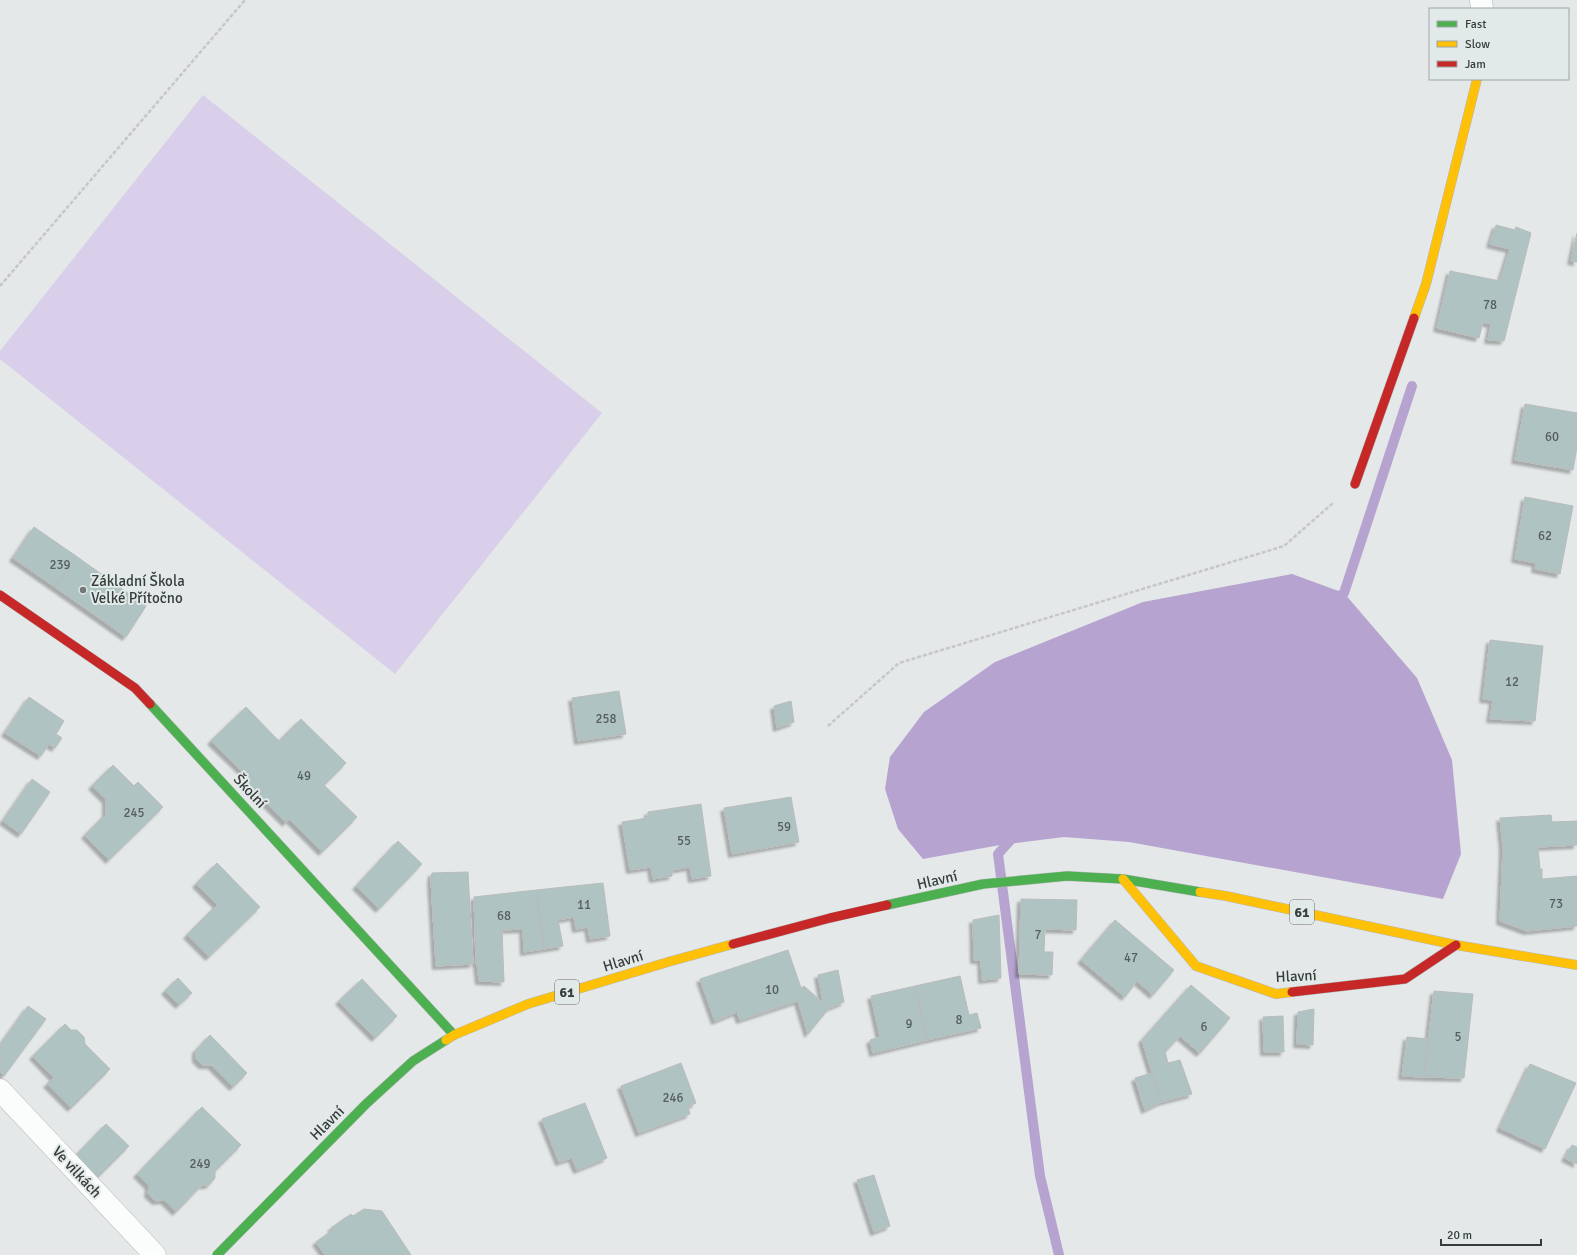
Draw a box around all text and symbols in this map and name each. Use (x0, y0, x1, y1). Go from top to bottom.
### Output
legend (1429, 8, 1569, 80)
text: Fast (1465, 17, 1486, 32)
text: Slow (1465, 37, 1490, 52)
text: Jam (1465, 57, 1486, 72)
house number: 78 (1483, 297, 1497, 313)
house number: 60 (1545, 429, 1559, 445)
house number: 62 (1538, 528, 1552, 544)
house number: 239 (49, 557, 71, 573)
place label: Základní Škola Velké Přítočno (91, 571, 185, 607)
marker: Základní Škola Velké Přítočno (78, 585, 88, 595)
house number: 12 (1505, 674, 1519, 690)
house number: 258 (595, 711, 617, 727)
house number: 49 (297, 768, 311, 784)
street label: Školní (230, 770, 271, 812)
house number: 245 (123, 805, 145, 821)
house number: 59 (777, 819, 791, 835)
house number: 55 (677, 833, 691, 849)
street label: Hlavní (915, 867, 959, 893)
house number: 73 (1549, 896, 1563, 912)
house number: 11 (577, 897, 591, 913)
road number: 61 (1290, 900, 1314, 924)
house number: 68 (497, 908, 511, 924)
house number: 7 (1034, 927, 1042, 943)
street label: Hlavní (601, 946, 645, 976)
house number: 47 (1124, 950, 1138, 966)
street label: Hlavní (1275, 966, 1317, 986)
road number: 61 (555, 980, 579, 1004)
house number: 10 (765, 982, 779, 998)
house number: 8 (955, 1012, 963, 1028)
house number: 9 (905, 1016, 913, 1032)
house number: 6 (1200, 1019, 1208, 1035)
house number: 5 (1454, 1029, 1462, 1045)
house number: 246 (662, 1090, 684, 1106)
street label: Hlavní (306, 1102, 348, 1144)
street label: Ve vilkách (49, 1142, 105, 1202)
house number: 249 (189, 1156, 211, 1172)
scale bar (1441, 1221, 1541, 1247)
text: 20 m (1447, 1228, 1472, 1243)

